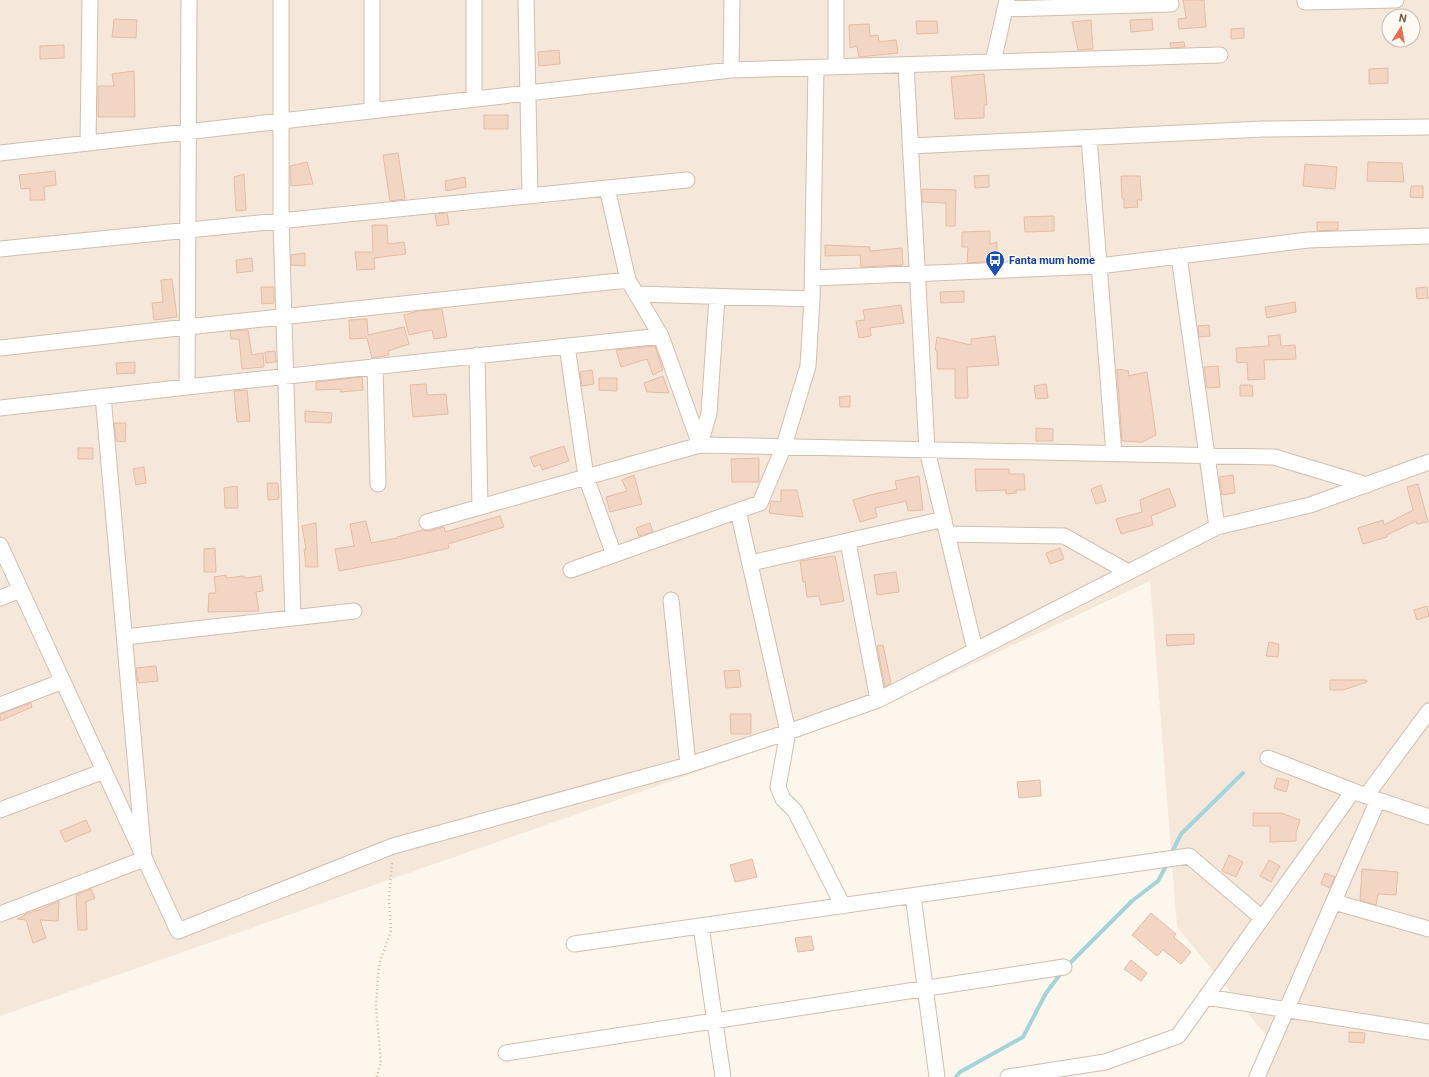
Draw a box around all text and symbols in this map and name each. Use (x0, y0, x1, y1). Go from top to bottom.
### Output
north arrow (1381, 8, 1421, 48)
text: N (1398, 12, 1408, 26)
bus stop icon: Fanta mum home (984, 249, 1006, 277)
place label: Fanta mum home (1009, 254, 1095, 267)

